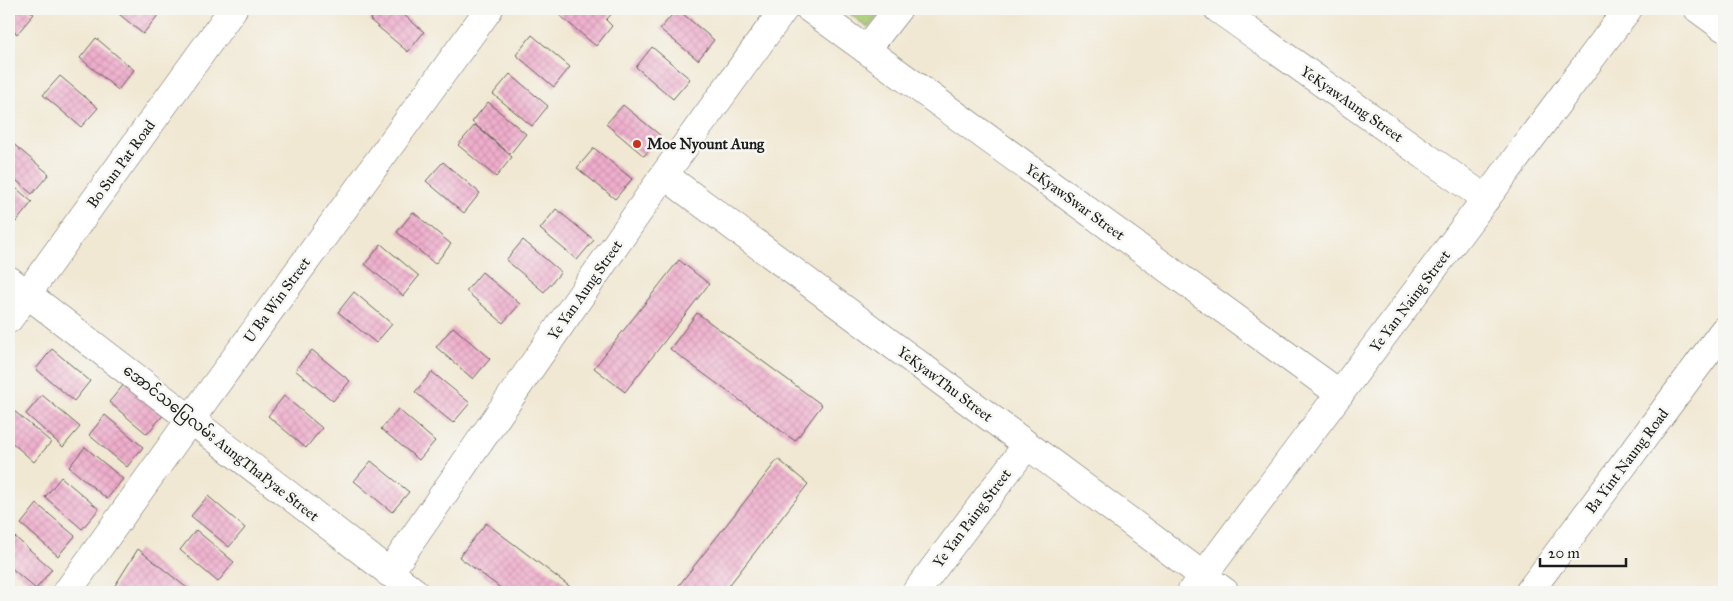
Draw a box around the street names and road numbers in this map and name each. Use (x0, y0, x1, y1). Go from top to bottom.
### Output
street label: YeKyawAung Street (1297, 62, 1407, 146)
street label: Bo Sun Pat Road (83, 116, 159, 211)
street label: YeKyawSwar Street (1022, 160, 1129, 245)
street label: Ye Yan Aung Street (544, 236, 627, 343)
street label: Ye Yan Naing Street (1366, 246, 1455, 355)
street label: U Ba Win Street (240, 253, 315, 346)
street label: YeKyawThu Street (894, 342, 997, 426)
street label: အောင်သပြေလမ်း AungThaPyae Street (118, 360, 324, 528)
street label: Ba Yint Naung Road (1582, 405, 1673, 517)
street label: Ye Yan Paing Street (929, 465, 1015, 571)

